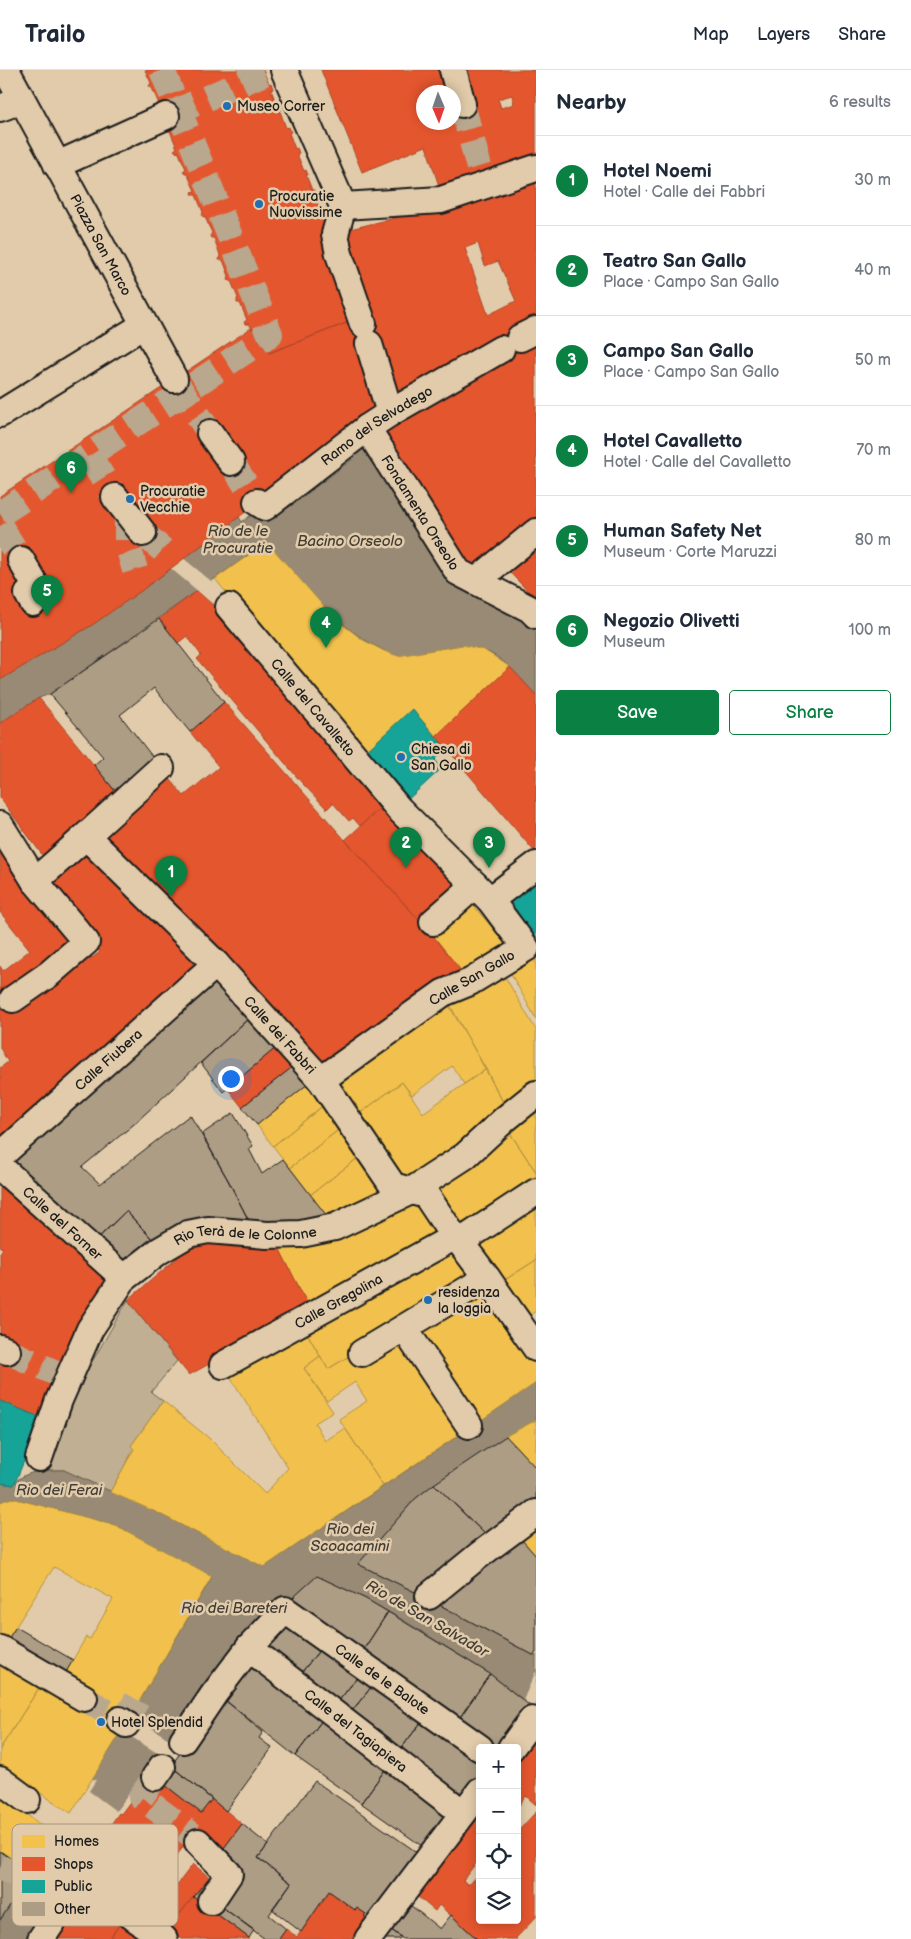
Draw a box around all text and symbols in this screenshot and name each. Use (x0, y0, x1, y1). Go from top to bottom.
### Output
text: Trailo (25, 20, 85, 49)
text: Map (693, 24, 729, 45)
text: Layers (757, 24, 810, 45)
text: Share (838, 24, 886, 45)
north arrow (416, 85, 461, 130)
text: Nearby (556, 90, 626, 115)
text: 6 results (829, 93, 891, 112)
place label: Museo Correr (237, 98, 326, 115)
marker: Museo Correr (221, 100, 233, 112)
text: Hotel Noemi (603, 160, 712, 183)
text: 1 (569, 171, 575, 190)
text: 30 m (854, 171, 891, 190)
text: Hotel · Calle dei Fabbri (603, 183, 765, 202)
place label: Procuratie Nuovissime (269, 188, 342, 221)
street label: Piazza San Marco (67, 191, 136, 299)
marker: Procuratie Nuovissime (253, 198, 265, 210)
text: Teatro San Gallo (603, 250, 746, 273)
text: 2 (567, 261, 577, 280)
text: 40 m (854, 261, 891, 280)
text: Place · Campo San Gallo (603, 273, 779, 292)
text: Campo San Gallo (603, 340, 754, 363)
text: 3 (567, 351, 577, 370)
text: 50 m (855, 351, 891, 370)
text: Place · Campo San Gallo (603, 363, 779, 382)
street label: Ramo del Selvadego (318, 382, 436, 469)
text: Hotel Cavalletto (603, 430, 742, 453)
text: 4 (567, 441, 577, 460)
text: 70 m (856, 441, 891, 460)
pin: 6 (55, 452, 87, 493)
street label: Fondamenta Orseolo (378, 452, 463, 573)
text: Hotel · Calle del Cavalletto (603, 453, 791, 472)
place label: Procuratie Vecchie (140, 483, 205, 516)
marker: Procuratie Vecchie (124, 493, 136, 505)
text: Human Safety Net (603, 520, 762, 543)
water label: Rio de le Procuratie (203, 522, 273, 558)
text: 5 (567, 531, 577, 550)
text: 80 m (855, 531, 891, 550)
water label: Bacino Orseolo (297, 532, 403, 551)
text: Museum · Corte Maruzzi (603, 543, 777, 562)
pin: 5 (31, 575, 63, 616)
pin: 4 (310, 607, 342, 648)
text: Negozio Olivetti (603, 610, 740, 633)
text: 6 (567, 621, 577, 640)
text: 100 m (848, 621, 891, 640)
text: Museum (603, 633, 665, 652)
street label: Calle del Cavalletto (267, 655, 359, 760)
button: Save (556, 690, 719, 735)
button: Share (729, 690, 891, 735)
place label: Chiesa di San Gallo (411, 741, 472, 774)
marker: Chiesa di San Gallo (395, 751, 407, 763)
pin: 2 (390, 827, 422, 868)
pin: 3 (473, 827, 505, 868)
pin: 1 (155, 856, 187, 897)
street label: Calle San Gallo (426, 947, 518, 1009)
street label: Calle dei Fabbri (240, 992, 320, 1077)
street label: Calle Fiubera (71, 1025, 146, 1094)
your location (218, 1066, 244, 1092)
street label: Calle del Forner (19, 1183, 107, 1264)
street label: Rio Terà de le Colonne (171, 1221, 318, 1249)
street label: Calle Gregolina (291, 1270, 386, 1332)
place label: residenza la loggia (438, 1284, 500, 1317)
marker: residenza la loggia (422, 1294, 434, 1306)
water label: Rio dei Ferai (16, 1481, 103, 1500)
water label: Rio dei Scoacamini (311, 1520, 390, 1556)
water label: Rio de San Salvador (362, 1576, 493, 1663)
water label: Rio dei Bareteri (181, 1599, 288, 1618)
street label: Calle de le Balote (332, 1640, 433, 1718)
street label: Calle del Tagiapiera (301, 1685, 411, 1776)
place label: Hotel Splendid (111, 1714, 203, 1731)
marker: Hotel Splendid (95, 1716, 107, 1728)
map controls (476, 1744, 521, 1924)
button: + (476, 1744, 521, 1789)
button: − (476, 1789, 521, 1834)
legend (12, 1824, 178, 1926)
text: Homes (54, 1833, 99, 1850)
button: locate (476, 1834, 521, 1879)
text: Shops (54, 1856, 93, 1873)
text: Public (54, 1878, 92, 1895)
button: layers (476, 1879, 521, 1924)
text: Other (54, 1901, 91, 1918)

